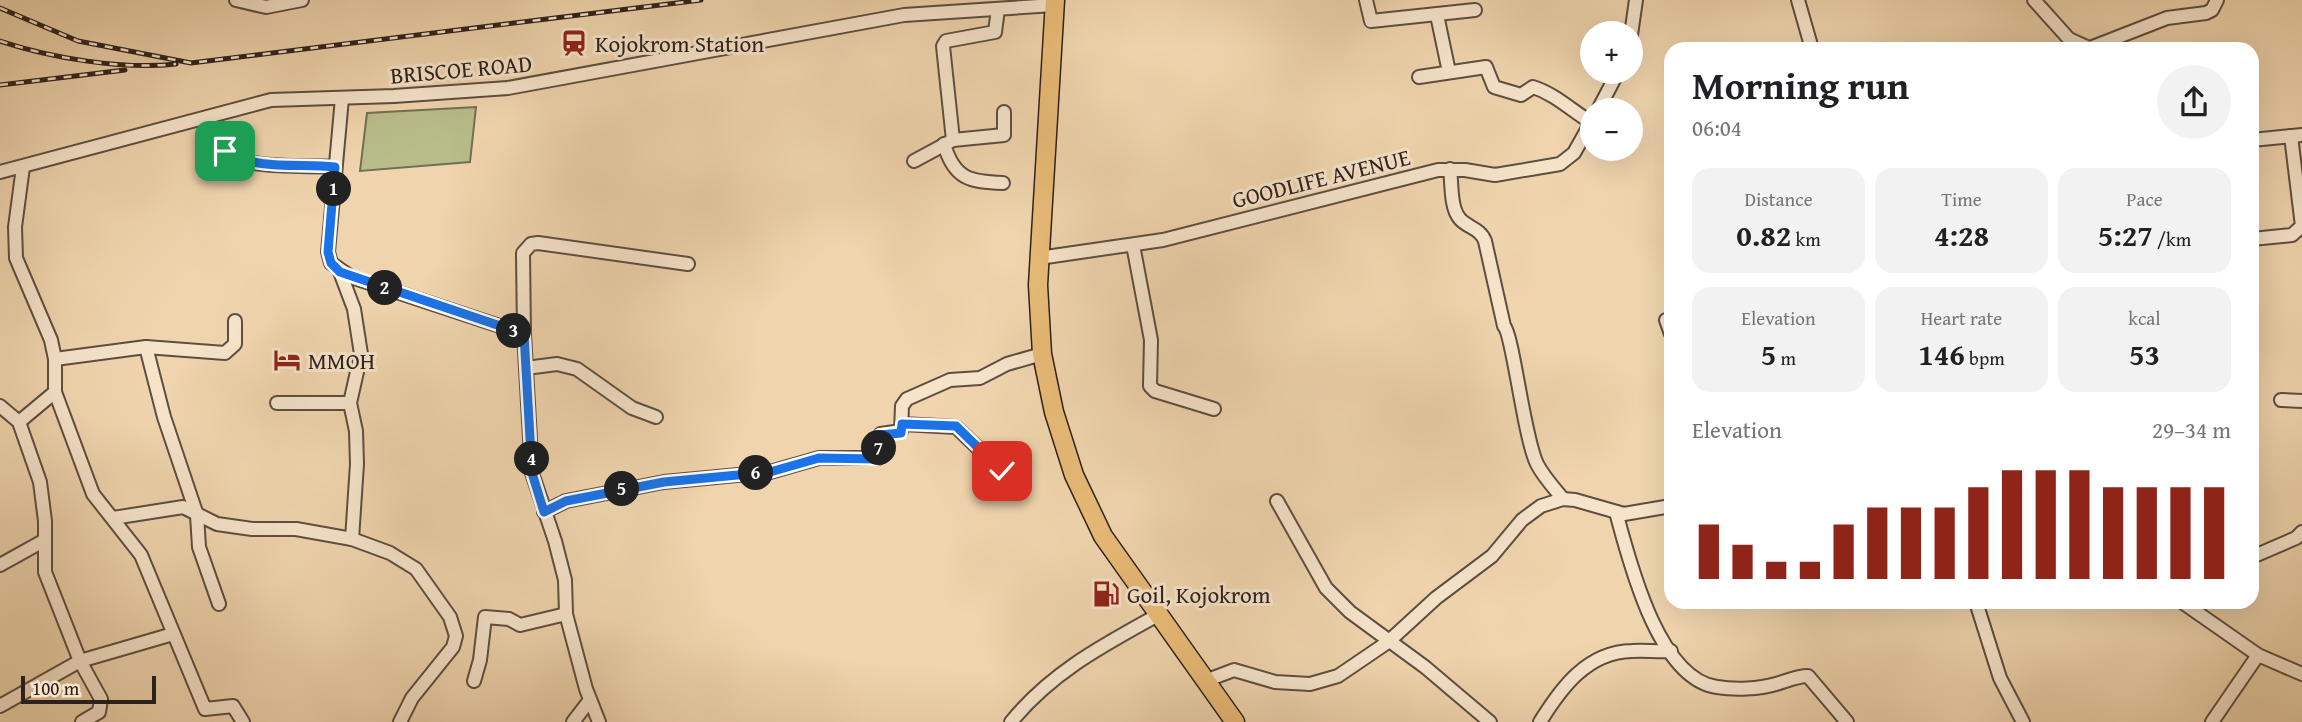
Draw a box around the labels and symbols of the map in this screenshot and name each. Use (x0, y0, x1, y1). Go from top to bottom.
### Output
place label: Kojokrom Station (595, 27, 764, 60)
station icon: Kojokrom Station (559, 28, 589, 58)
street label: BRISCOE ROAD (389, 46, 533, 92)
pin (195, 121, 255, 181)
street label: GOODLIFE AVENUE (1229, 140, 1413, 216)
pin: 1 (316, 172, 352, 206)
pin: 2 (368, 270, 402, 306)
pin: 3 (496, 314, 532, 348)
place label: MMOH (308, 344, 375, 377)
hotel icon: MMOH (272, 345, 302, 375)
pin: 7 (862, 430, 896, 466)
pin (972, 441, 1032, 501)
pin: 4 (514, 442, 550, 476)
pin: 6 (738, 456, 774, 490)
pin: 5 (604, 472, 640, 506)
place label: Goil, Kojokrom (1127, 578, 1271, 611)
fuel station icon: Goil, Kojokrom (1091, 579, 1121, 609)
scale bar (21, 673, 156, 705)

